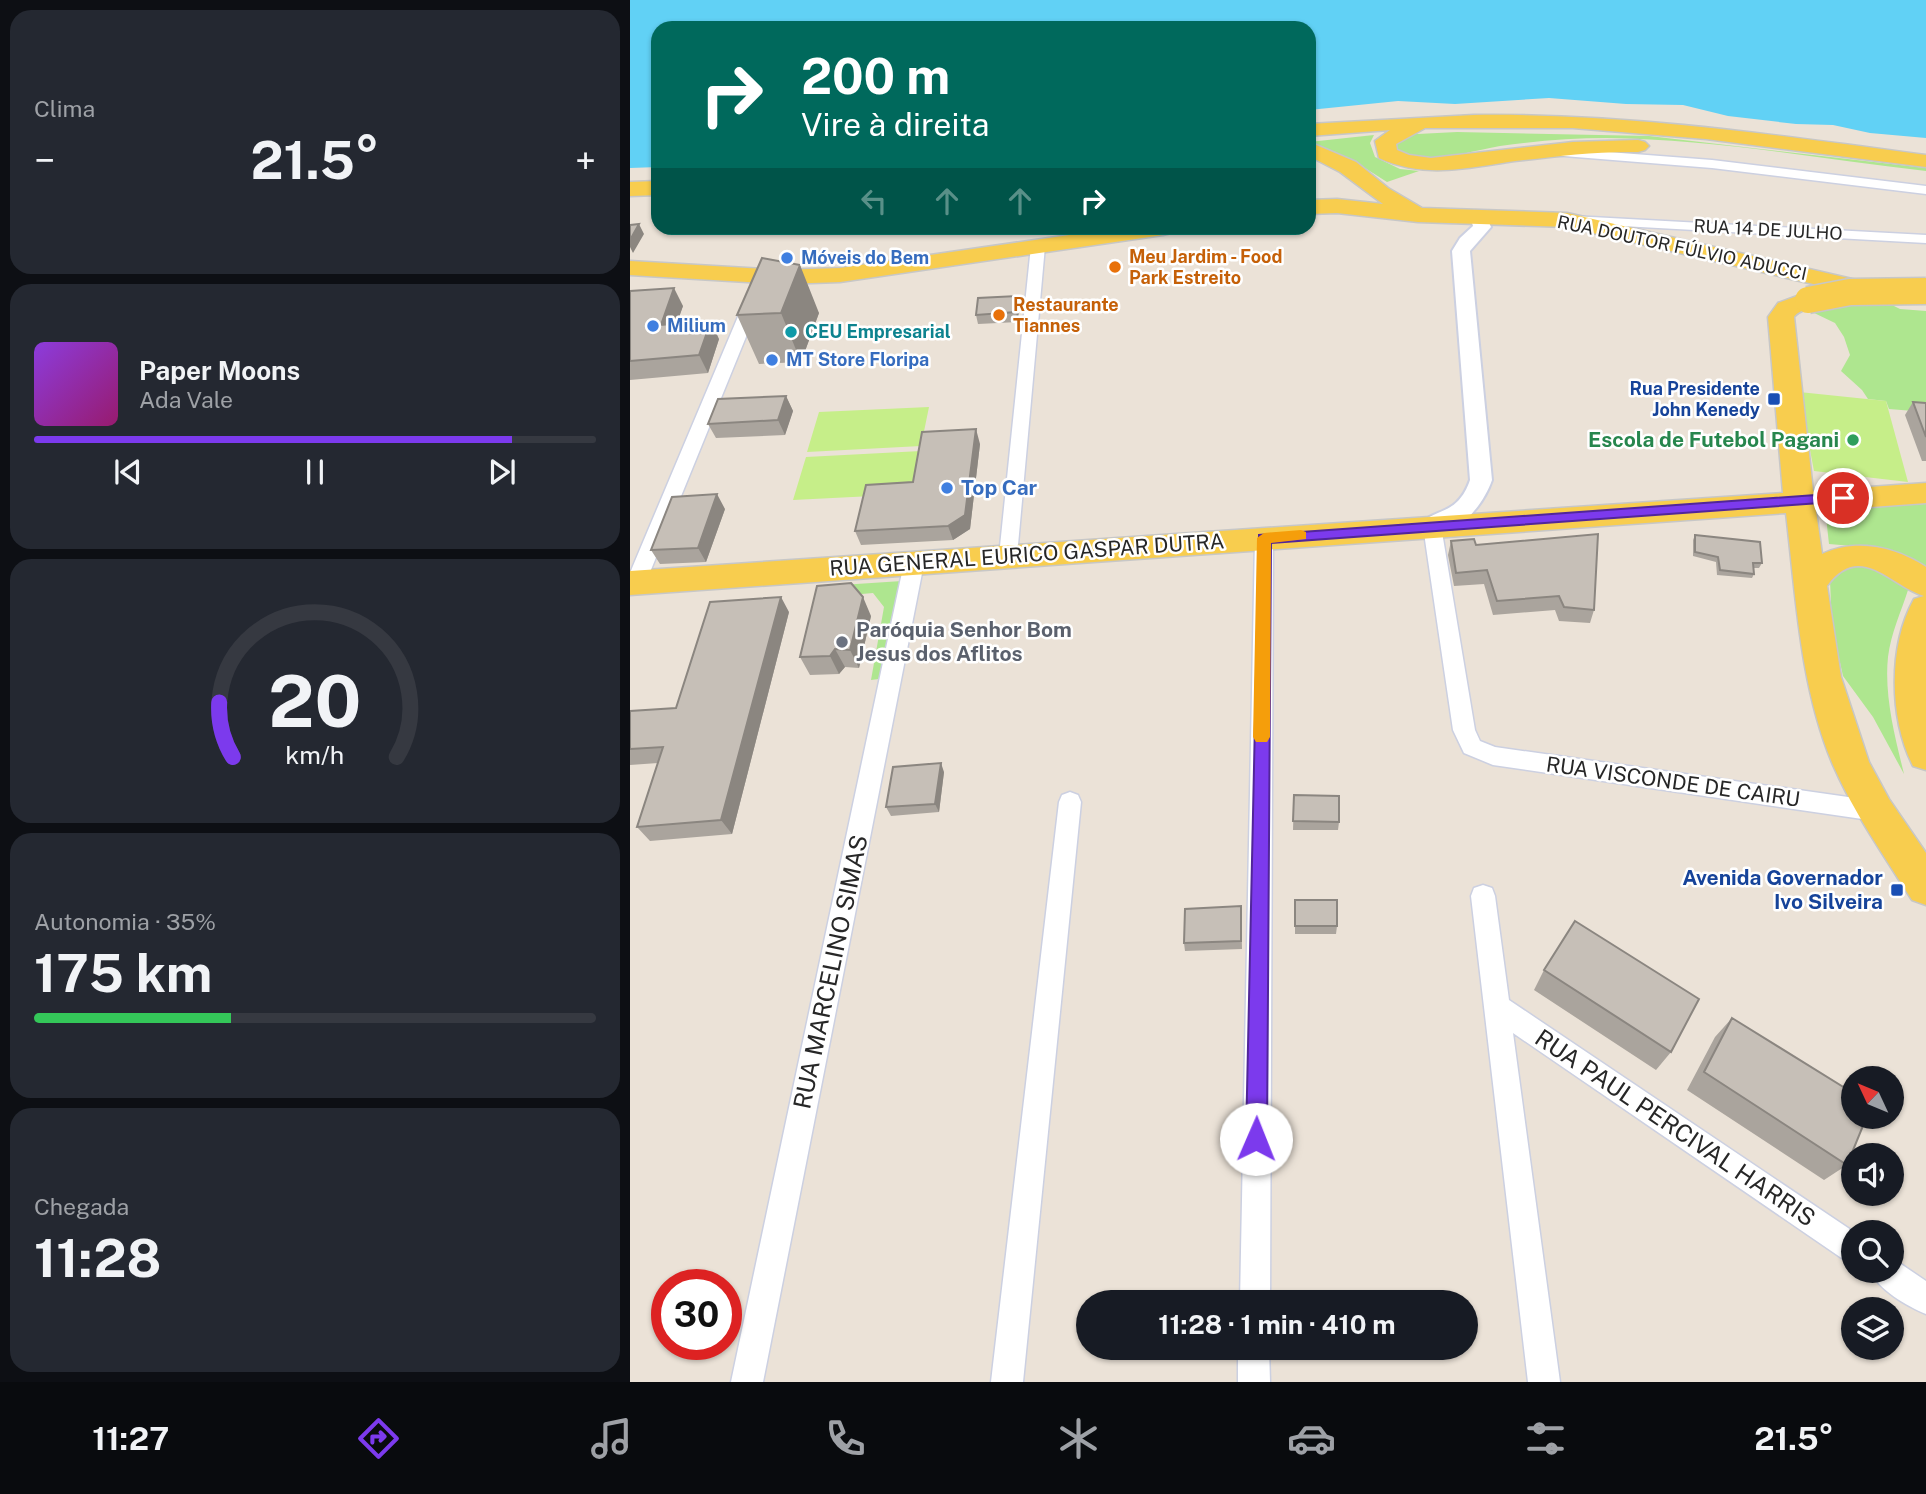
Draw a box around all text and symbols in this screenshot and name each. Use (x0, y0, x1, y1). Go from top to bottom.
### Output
text: 200 m (801, 47, 950, 105)
icon: right (686, 49, 777, 140)
text: Clima (34, 95, 95, 122)
text: Vire à direita (801, 106, 989, 143)
text: 21.5° (250, 130, 380, 191)
text: − (34, 138, 55, 183)
text: + (575, 138, 596, 183)
icon: left (855, 182, 893, 220)
icon: ahead (928, 182, 966, 220)
icon: ahead (1001, 182, 1039, 220)
icon: right (1074, 182, 1112, 220)
street label: RUA DOUTOR FÚLVIO ADUCCI (1555, 210, 1809, 284)
street label: RUA 14 DE JULHO (1693, 215, 1843, 244)
place label: Meu Jardim - Food Park Estreito (1129, 246, 1282, 288)
place label: Móveis do Bem (801, 247, 929, 268)
marker: Móveis do Bem (779, 250, 795, 266)
marker: Meu Jardim - Food Park Estreito (1107, 259, 1123, 275)
place label: Restaurante Tiannes (1013, 294, 1119, 336)
marker: Restaurante Tiannes (991, 307, 1007, 323)
place label: Milium (667, 315, 726, 336)
marker: Milium (645, 318, 661, 334)
place label: CEU Empresarial (805, 321, 951, 342)
marker: CEU Empresarial (783, 324, 799, 340)
place label: MT Store Floripa (786, 349, 929, 370)
marker: MT Store Floripa (764, 352, 780, 368)
text: Paper Moons (139, 355, 300, 386)
place label: Rua Presidente John Kenedy (1630, 378, 1760, 420)
text: Ada Vale (139, 386, 233, 413)
marker: Rua Presidente John Kenedy (1766, 391, 1782, 407)
place label: Escola de Futebol Pagani (1588, 427, 1839, 452)
marker: Escola de Futebol Pagani (1845, 432, 1861, 448)
icon: previous (109, 453, 147, 491)
icon: pause (296, 453, 334, 491)
icon: next (483, 453, 521, 491)
pin (1813, 468, 1873, 528)
place label: Top Car (961, 475, 1038, 500)
icon: arrive (1824, 479, 1862, 517)
marker: Top Car (939, 480, 955, 496)
street label: RUA GENERAL EURICO GASPAR DUTRA (829, 528, 1225, 581)
place label: Paróquia Senhor Bom Jesus dos Aflitos (856, 617, 1072, 666)
marker: Paróquia Senhor Bom Jesus dos Aflitos (834, 634, 850, 650)
text: 20 (268, 658, 362, 743)
text: km/h (286, 740, 344, 770)
street label: RUA VISCONDE DE CAIRU (1545, 751, 1801, 812)
street label: RUA MARCELINO SIMAS (787, 832, 873, 1111)
place label: Avenida Governador Ivo Silveira (1682, 865, 1883, 914)
marker: Avenida Governador Ivo Silveira (1889, 882, 1905, 898)
text: Autonomia · 35% (34, 908, 216, 935)
text: 175 km (34, 943, 212, 1004)
street label: RUA PAUL PERCIVAL HARRIS (1530, 1023, 1821, 1232)
north arrow (1841, 1066, 1904, 1129)
map controls (1841, 1066, 1904, 1360)
position arrow (1219, 1102, 1293, 1176)
button: sound (1841, 1143, 1904, 1206)
text: Chegada (34, 1193, 129, 1220)
button: search (1841, 1220, 1904, 1283)
text: 11:28 (34, 1228, 161, 1289)
speed limit sign: 30 (651, 1269, 742, 1360)
button: layers (1841, 1297, 1904, 1360)
text: 11:28 · 1 min · 410 m (1158, 1309, 1396, 1340)
icon: directions (354, 1414, 403, 1463)
icon: music (587, 1414, 636, 1463)
icon: phone (821, 1414, 870, 1463)
icon: climate (1054, 1414, 1103, 1463)
icon: car (1287, 1414, 1336, 1463)
icon: filters (1521, 1414, 1570, 1463)
text: 11:27 (92, 1420, 169, 1457)
text: 21.5° (1754, 1420, 1834, 1457)

